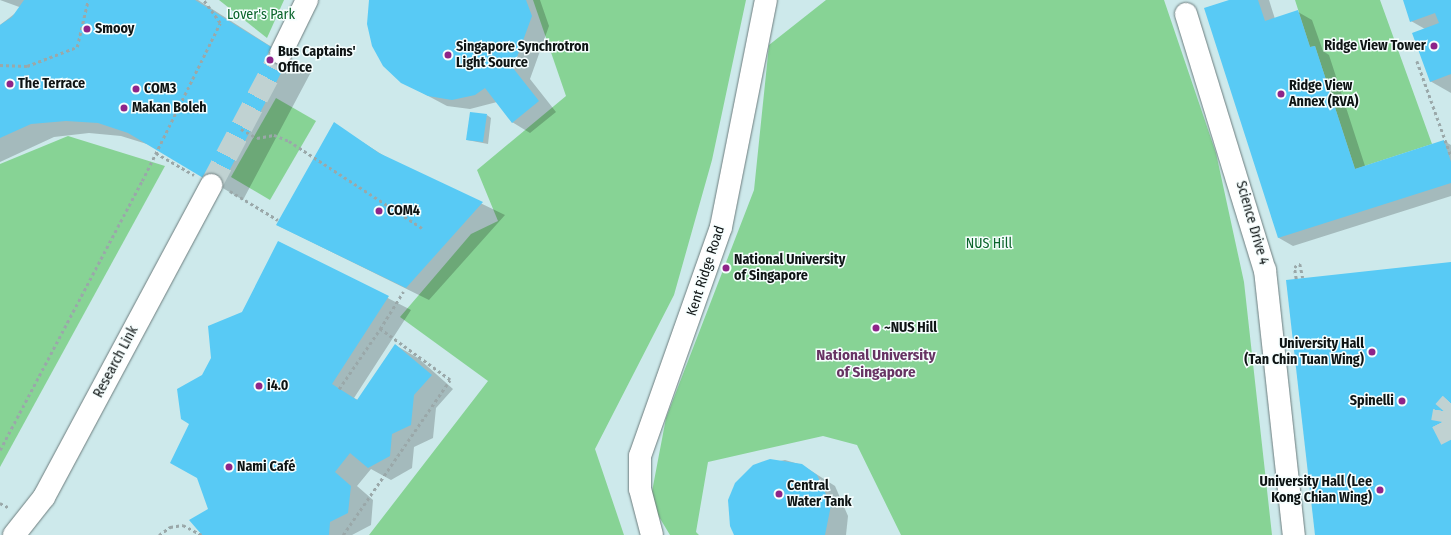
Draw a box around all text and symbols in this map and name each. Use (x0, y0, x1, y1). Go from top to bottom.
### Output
park label: Lover's Park (227, 7, 295, 23)
place label: Smooy (95, 21, 134, 37)
marker: Smooy (82, 24, 92, 34)
place label: Ridge View Tower (1324, 38, 1426, 54)
place label: Singapore Synchrotron Light Source (456, 39, 589, 72)
marker: Ridge View Tower (1429, 41, 1439, 51)
place label: Bus Captains' Office (278, 44, 356, 76)
marker: Singapore Synchrotron Light Source (443, 50, 453, 60)
marker: Bus Captains' Office (265, 55, 275, 65)
place label: The Terrace (18, 76, 85, 92)
place label: Ridge View Annex (RVA) (1289, 78, 1359, 110)
marker: The Terrace (5, 79, 15, 89)
place label: COM3 (144, 81, 176, 97)
marker: COM3 (131, 84, 141, 94)
marker: Ridge View Annex (RVA) (1276, 89, 1286, 99)
place label: Makan Boleh (132, 100, 207, 116)
marker: Makan Boleh (119, 103, 129, 113)
street label: Science Drive 4 (1232, 179, 1272, 267)
place label: COM4 (387, 203, 420, 219)
marker: COM4 (374, 206, 384, 216)
street label: Kent Ridge Road (684, 224, 728, 318)
park label: NUS Hill (966, 236, 1012, 252)
place label: National University of Singapore (734, 252, 845, 284)
marker: National University of Singapore (721, 263, 731, 273)
place label: ~NUS Hill (884, 320, 937, 336)
street label: Research Link (90, 323, 142, 401)
marker: ~NUS Hill (871, 323, 881, 333)
place label: University Hall (Tan Chin Tuan Wing) (1244, 336, 1364, 368)
district label: National University of Singapore (816, 346, 936, 381)
marker: University Hall (Tan Chin Tuan Wing) (1367, 347, 1377, 357)
place label: i4.0 (267, 378, 288, 394)
marker: i4.0 (254, 381, 264, 391)
place label: Spinelli (1350, 393, 1394, 409)
marker: Spinelli (1397, 396, 1407, 406)
place label: Nami Café (237, 459, 295, 475)
marker: Nami Café (224, 462, 234, 472)
place label: University Hall (Lee Kong Chian Wing) (1260, 474, 1372, 506)
place label: Central Water Tank (787, 478, 852, 510)
marker: University Hall (Lee Kong Chian Wing) (1375, 485, 1385, 495)
marker: Central Water Tank (774, 489, 784, 499)

